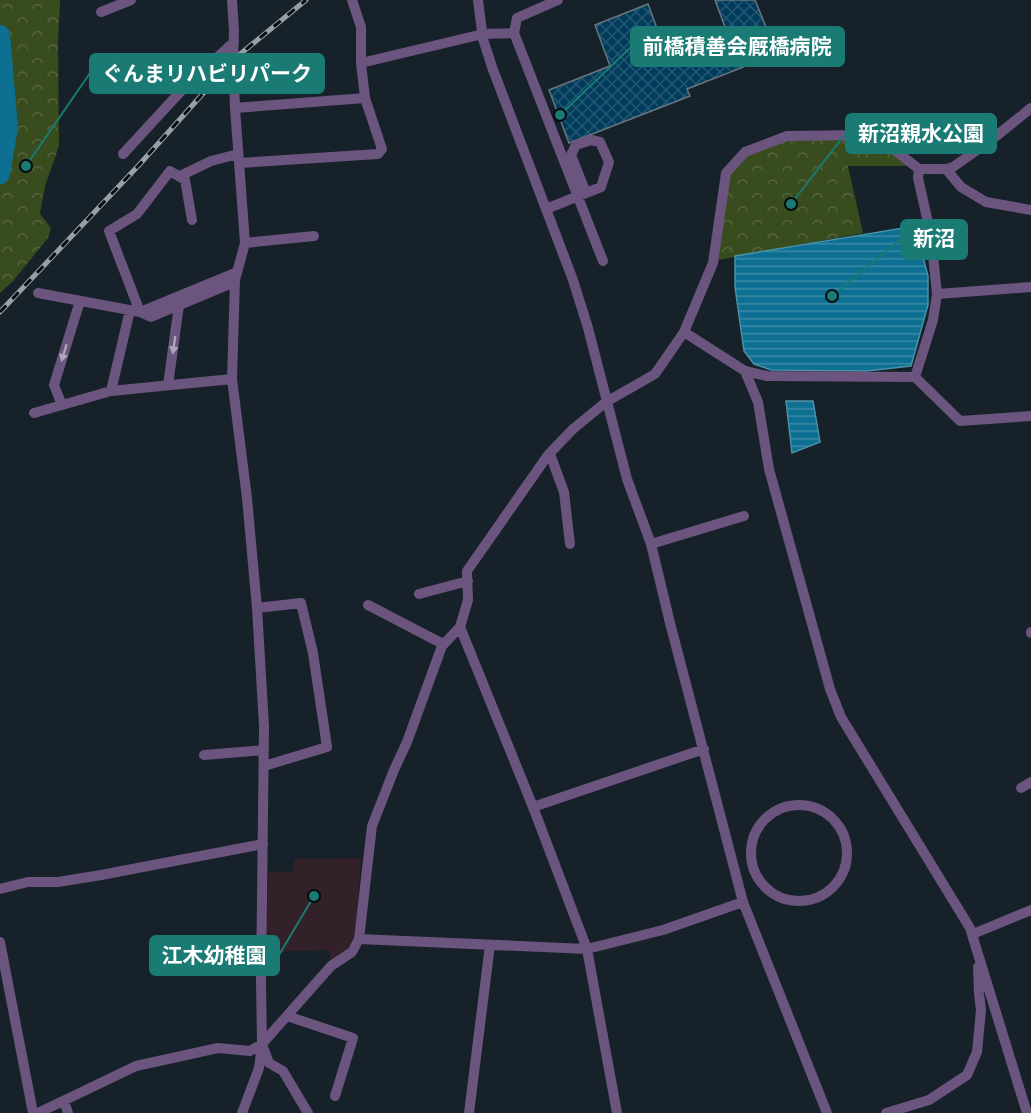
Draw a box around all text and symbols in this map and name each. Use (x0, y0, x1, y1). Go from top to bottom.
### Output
callout: 前橋積善会厩橋病院 (631, 27, 844, 66)
text: 前橋積善会厩橋病院 (643, 33, 832, 58)
callout: ぐんまリハビリパーク (90, 54, 324, 93)
text: ぐんまリハビリパーク (102, 60, 312, 85)
callout: 新沼親水公園 (846, 114, 996, 153)
text: 新沼親水公園 (858, 120, 984, 145)
callout: 新沼 (901, 220, 967, 259)
text: 新沼 (913, 225, 955, 250)
one-way arrow (169, 336, 178, 355)
one-way arrow (59, 344, 68, 362)
callout: 江木幼稚園 (150, 936, 279, 975)
text: 江木幼稚園 (162, 942, 267, 967)

